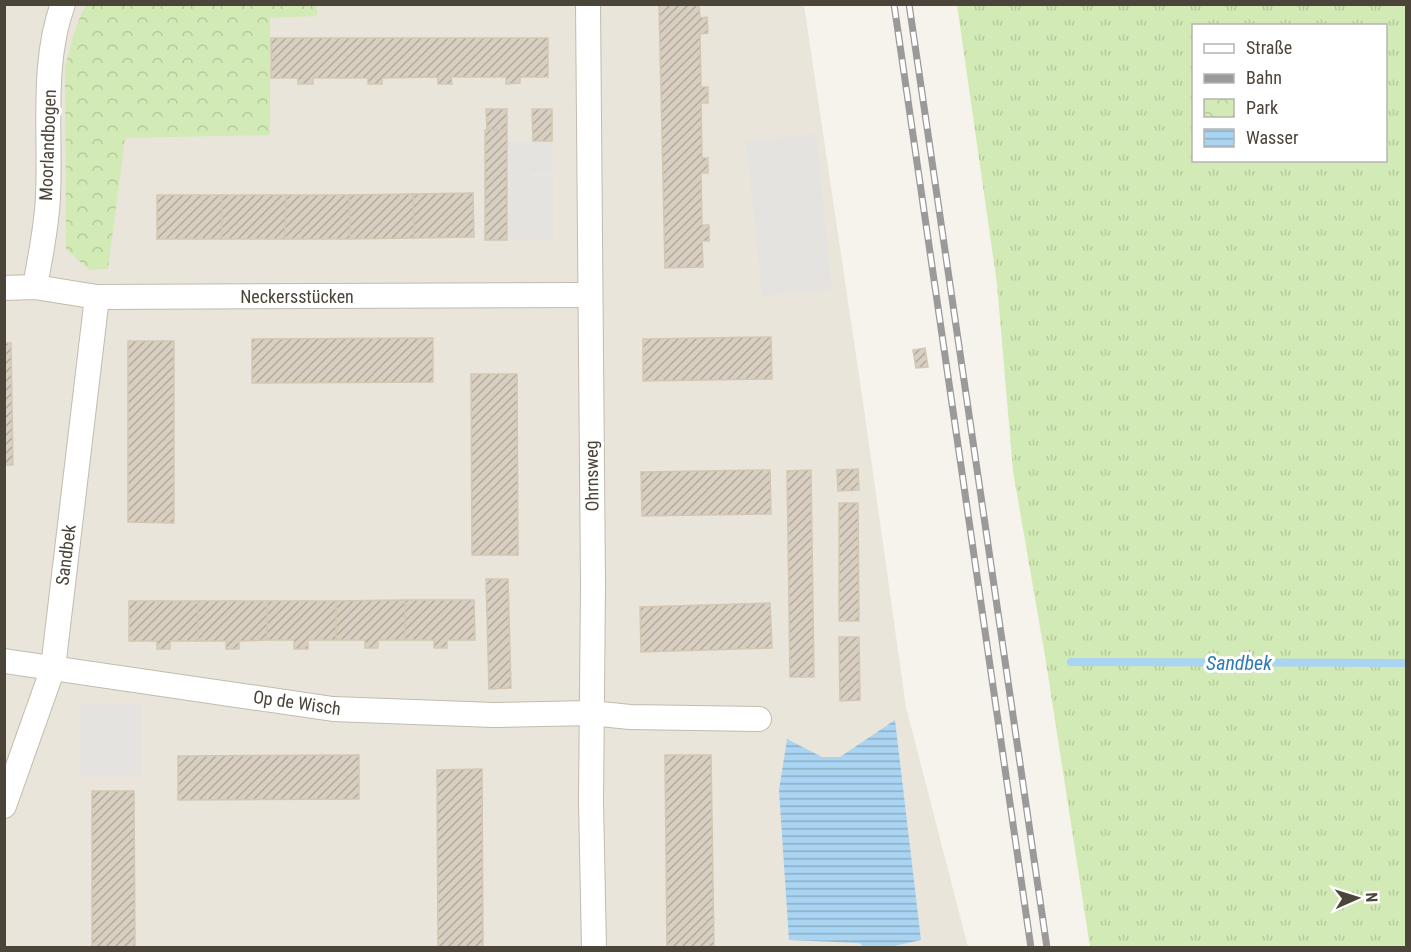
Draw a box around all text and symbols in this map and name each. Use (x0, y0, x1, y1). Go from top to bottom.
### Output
legend (1192, 24, 1387, 162)
text: Straße (1246, 37, 1292, 58)
text: Bahn (1246, 67, 1282, 88)
street label: Moorlandbogen (35, 89, 60, 201)
text: Park (1246, 97, 1278, 118)
text: Wasser (1246, 127, 1299, 148)
street label: Neckersstücken (240, 286, 354, 307)
street label: Ohrnsweg (580, 440, 603, 512)
street label: Sandbek (51, 523, 80, 587)
water label: Sandbek (1206, 651, 1273, 675)
street label: Op de Wisch (252, 686, 342, 719)
north arrow (1327, 868, 1387, 928)
text: N (1362, 892, 1381, 903)

